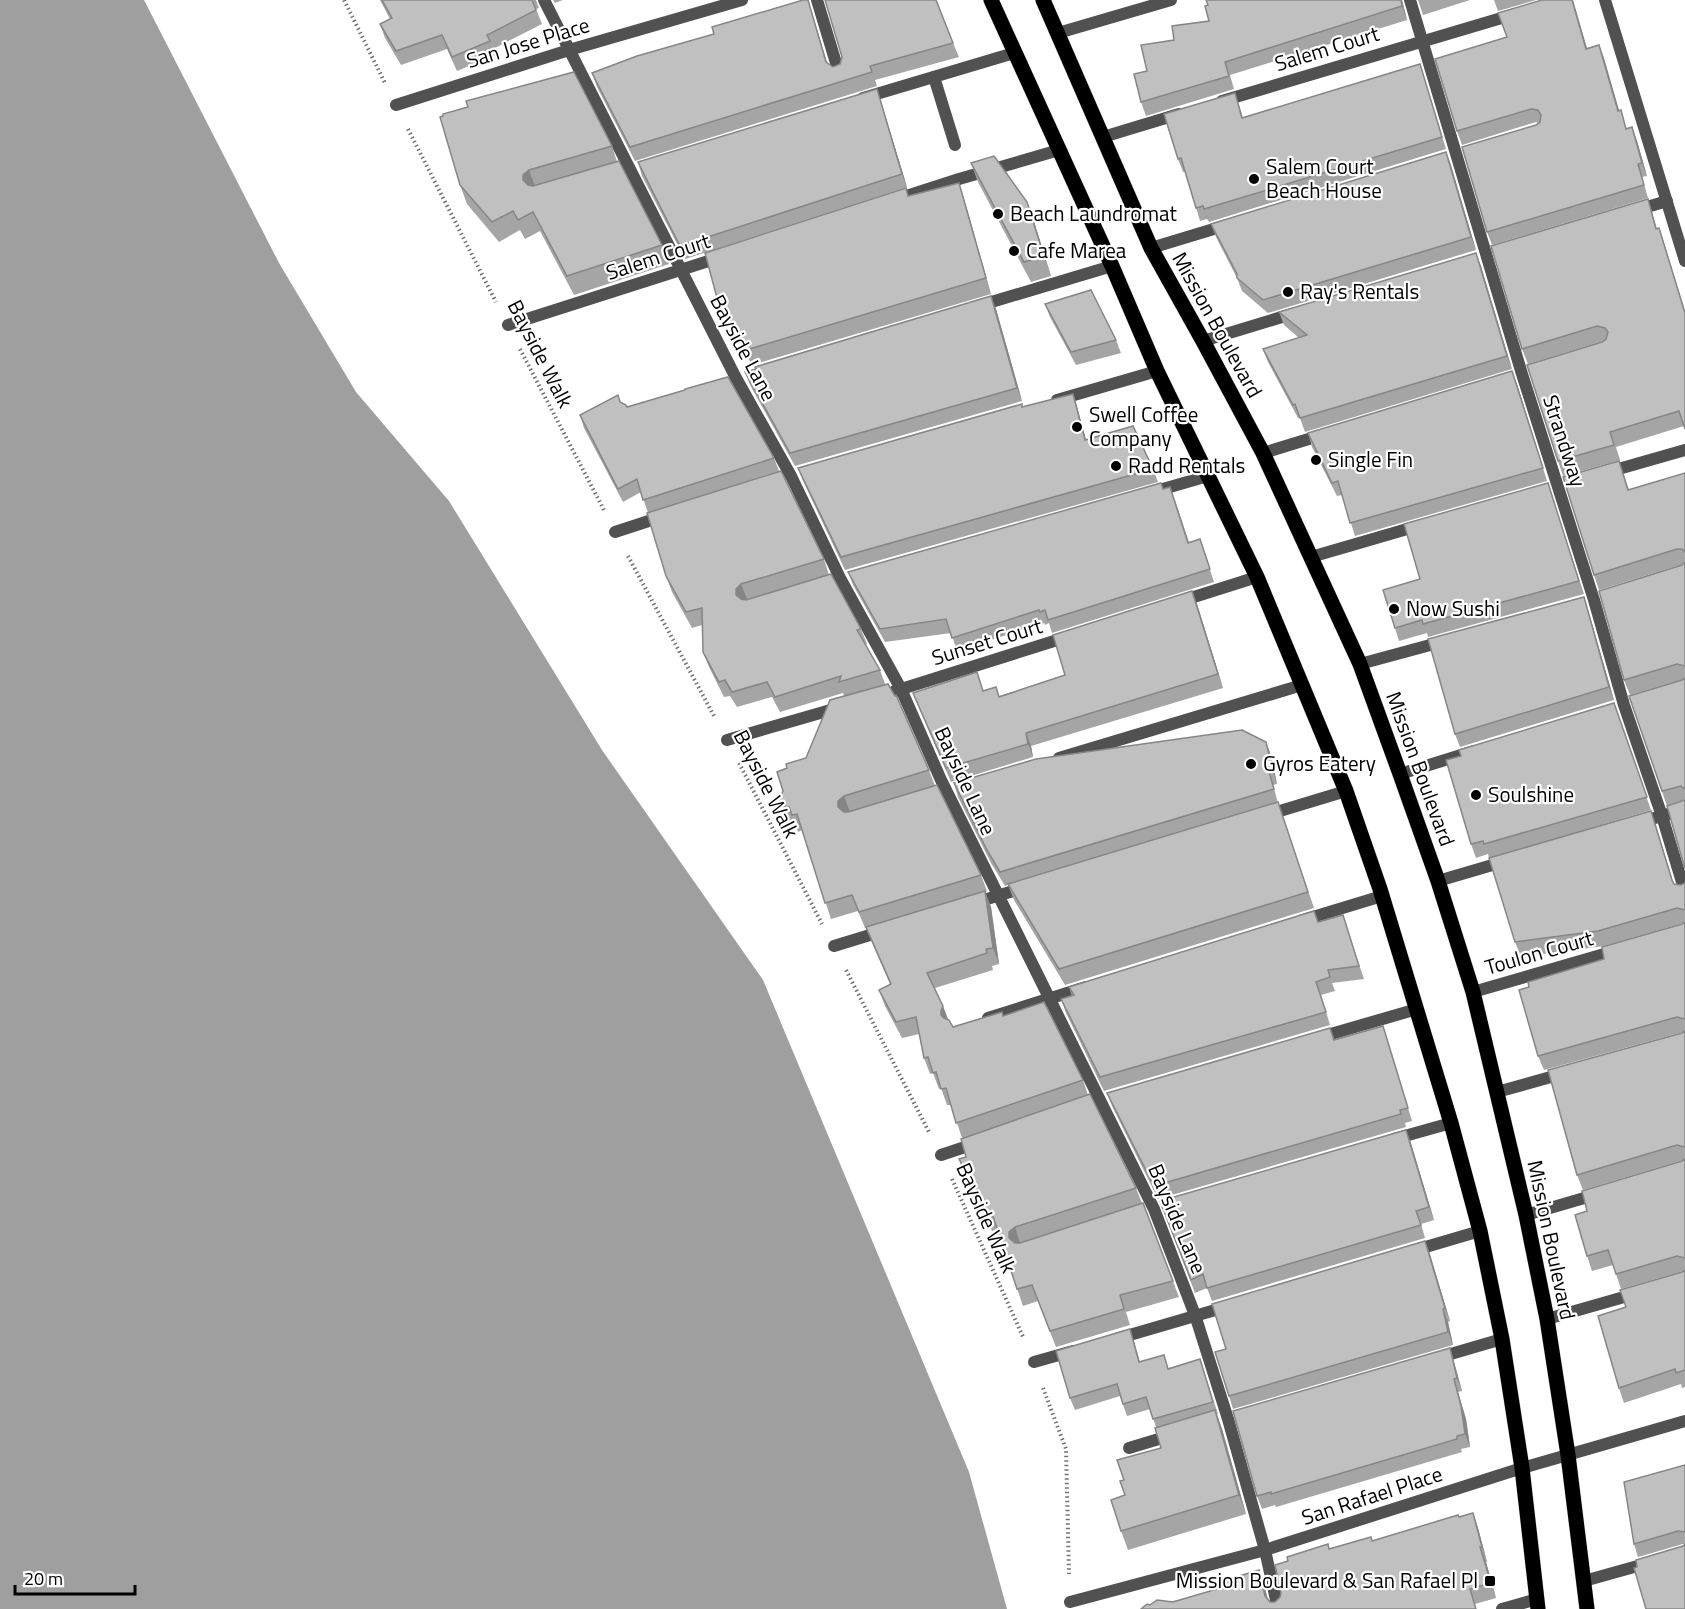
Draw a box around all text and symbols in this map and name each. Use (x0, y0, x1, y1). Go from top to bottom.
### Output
street label: San Jose Place (462, 8, 593, 76)
street label: Salem Court (1271, 17, 1383, 79)
place label: Salem Court Beach House (1266, 150, 1382, 206)
marker: Salem Court Beach House (1247, 172, 1261, 186)
place label: Beach Laundromat (1010, 197, 1177, 229)
marker: Beach Laundromat (991, 207, 1005, 221)
street label: Salem Court (602, 224, 714, 288)
place label: Cafe Marea (1026, 234, 1127, 266)
marker: Cafe Marea (1007, 244, 1021, 258)
street label: Mission Boulevard (1165, 246, 1271, 403)
place label: Ray's Rentals (1300, 275, 1419, 307)
marker: Ray's Rentals (1281, 285, 1295, 299)
street label: Bayside Lane (702, 289, 785, 406)
street label: Bayside Walk (500, 294, 582, 413)
street label: Strandway (1535, 390, 1595, 491)
place label: Swell Coffee Company (1089, 398, 1198, 454)
marker: Swell Coffee Company (1070, 420, 1084, 434)
place label: Single Fin (1328, 443, 1413, 475)
place label: Radd Rentals (1128, 449, 1245, 481)
marker: Single Fin (1309, 453, 1323, 467)
marker: Radd Rentals (1109, 459, 1123, 473)
place label: Now Sushi (1406, 592, 1500, 624)
marker: Now Sushi (1387, 602, 1401, 616)
street label: Sunset Court (927, 609, 1047, 673)
street label: Mission Boulevard (1378, 687, 1464, 850)
street label: Bayside Lane (927, 721, 1005, 840)
street label: Bayside Walk (726, 724, 808, 843)
place label: Gyros Eatery (1263, 747, 1376, 779)
marker: Gyros Eatery (1244, 757, 1258, 771)
place label: Soulshine (1488, 778, 1574, 810)
marker: Soulshine (1469, 788, 1483, 802)
street label: Toulon Court (1481, 921, 1597, 983)
street label: Bayside Walk (948, 1157, 1025, 1278)
street label: Mission Boulevard (1519, 1157, 1585, 1323)
street label: Bayside Lane (1140, 1159, 1215, 1278)
street label: San Rafael Place (1297, 1457, 1446, 1533)
scale bar (15, 1558, 135, 1596)
place label: Mission Boulevard & San Rafael Pl (1176, 1564, 1478, 1596)
text: 20 m (24, 1565, 63, 1592)
marker: Mission Boulevard & San Rafael Pl (1483, 1574, 1497, 1588)

